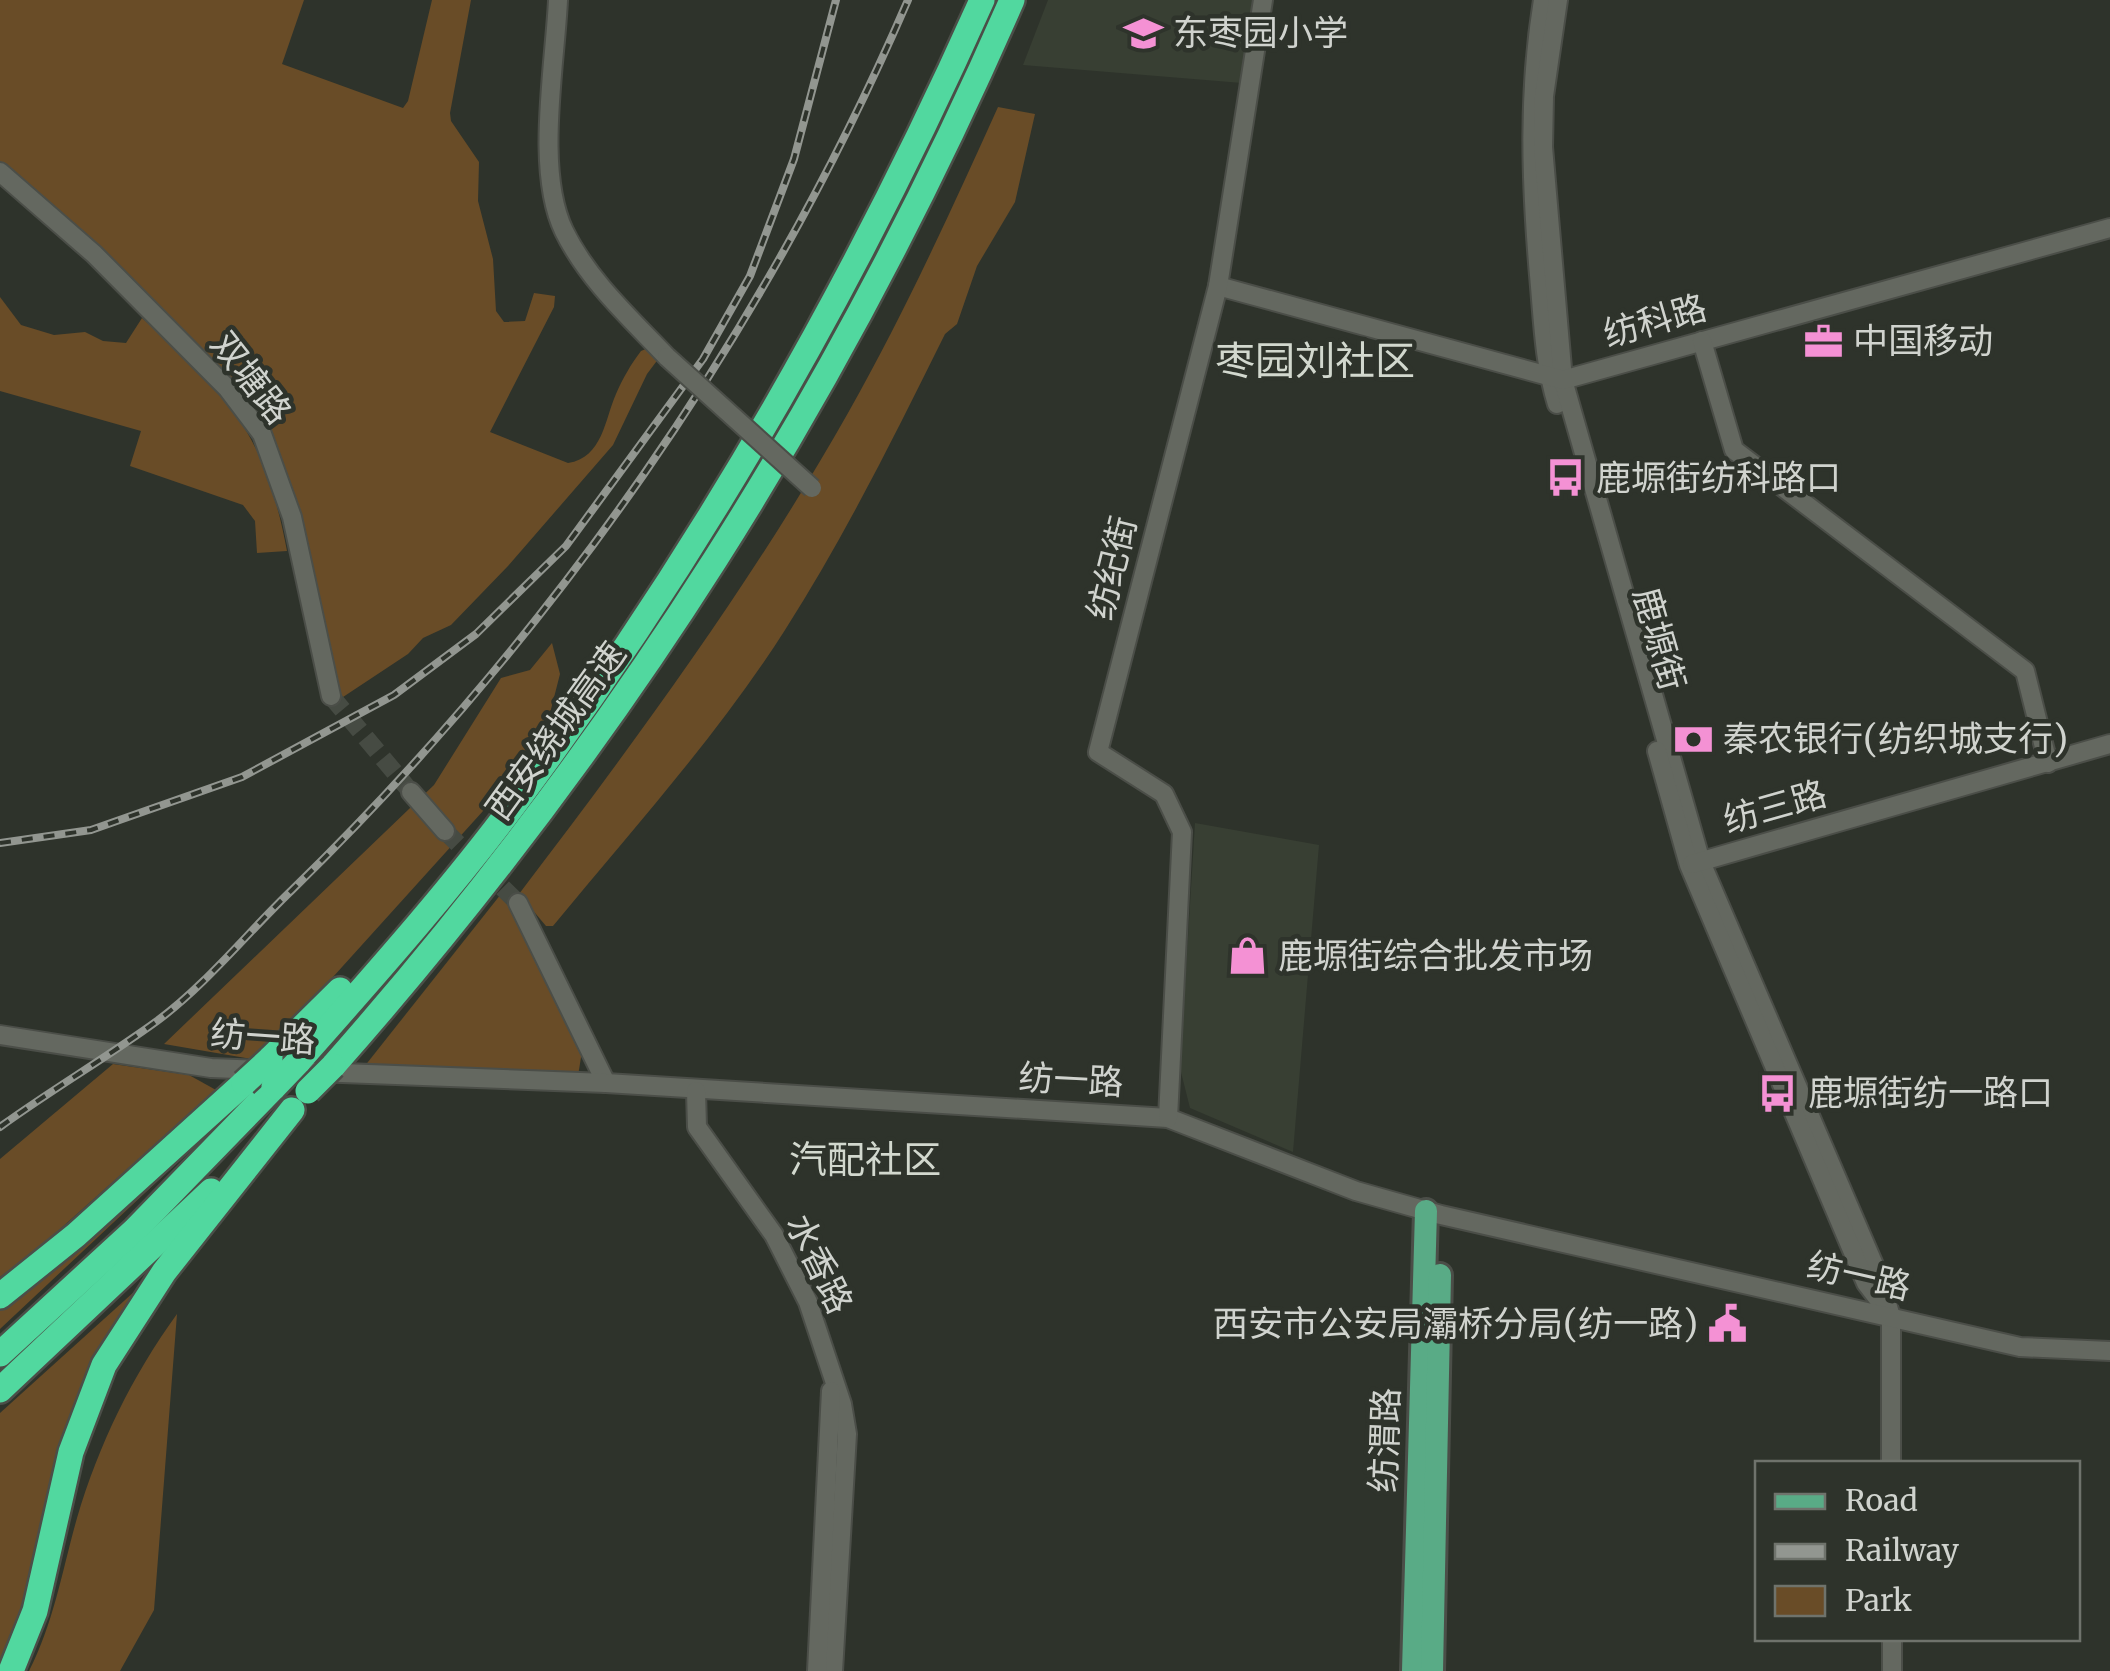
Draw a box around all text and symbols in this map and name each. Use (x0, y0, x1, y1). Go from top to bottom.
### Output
place label: 东枣园小学 (1173, 11, 1348, 55)
school or university icon: 东枣园小学 (1122, 12, 1164, 54)
street label: 纺科路 (1598, 285, 1712, 357)
place label: 中国移动 (1853, 319, 1993, 363)
office icon: 中国移动 (1802, 320, 1844, 362)
street label: 双塘路 (201, 323, 301, 433)
district label: 枣园刘社区 (1215, 336, 1415, 386)
place label: 鹿塬街纺科路口 (1596, 456, 1841, 500)
bus stop icon: 鹿塬街纺科路口 (1545, 457, 1587, 499)
street label: 纺纪街 (1078, 512, 1146, 624)
street label: 鹿塬街 (1623, 582, 1695, 696)
street label: 西安绕城高速 (476, 633, 636, 829)
place label: 秦农银行(纺织城支行) (1723, 717, 2068, 761)
bank icon: 秦农银行(纺织城支行) (1672, 718, 1714, 760)
street label: 纺三路 (1718, 771, 1832, 843)
place label: 鹿塬街综合批发市场 (1278, 934, 1593, 978)
shop icon: 鹿塬街综合批发市场 (1227, 935, 1269, 977)
street label: 纺一路 (209, 1011, 317, 1063)
street label: 纺一路 (1017, 1055, 1125, 1105)
place label: 鹿塬街纺一路口 (1808, 1071, 2053, 1115)
bus stop icon: 鹿塬街纺一路口 (1757, 1072, 1799, 1114)
district label: 汽配社区 (789, 1136, 941, 1183)
street label: 水香路 (776, 1207, 862, 1321)
street label: 纺一路 (1803, 1243, 1915, 1309)
place label: 西安市公安局灞桥分局(纺一路) (1213, 1302, 1698, 1346)
public building icon: 西安市公安局灞桥分局(纺一路) (1707, 1303, 1749, 1345)
street label: 纺渭路 (1361, 1387, 1409, 1493)
legend (1755, 1461, 2080, 1641)
text: Road (1845, 1481, 1918, 1519)
text: Railway (1845, 1531, 1960, 1569)
text: Park (1845, 1581, 1912, 1619)

